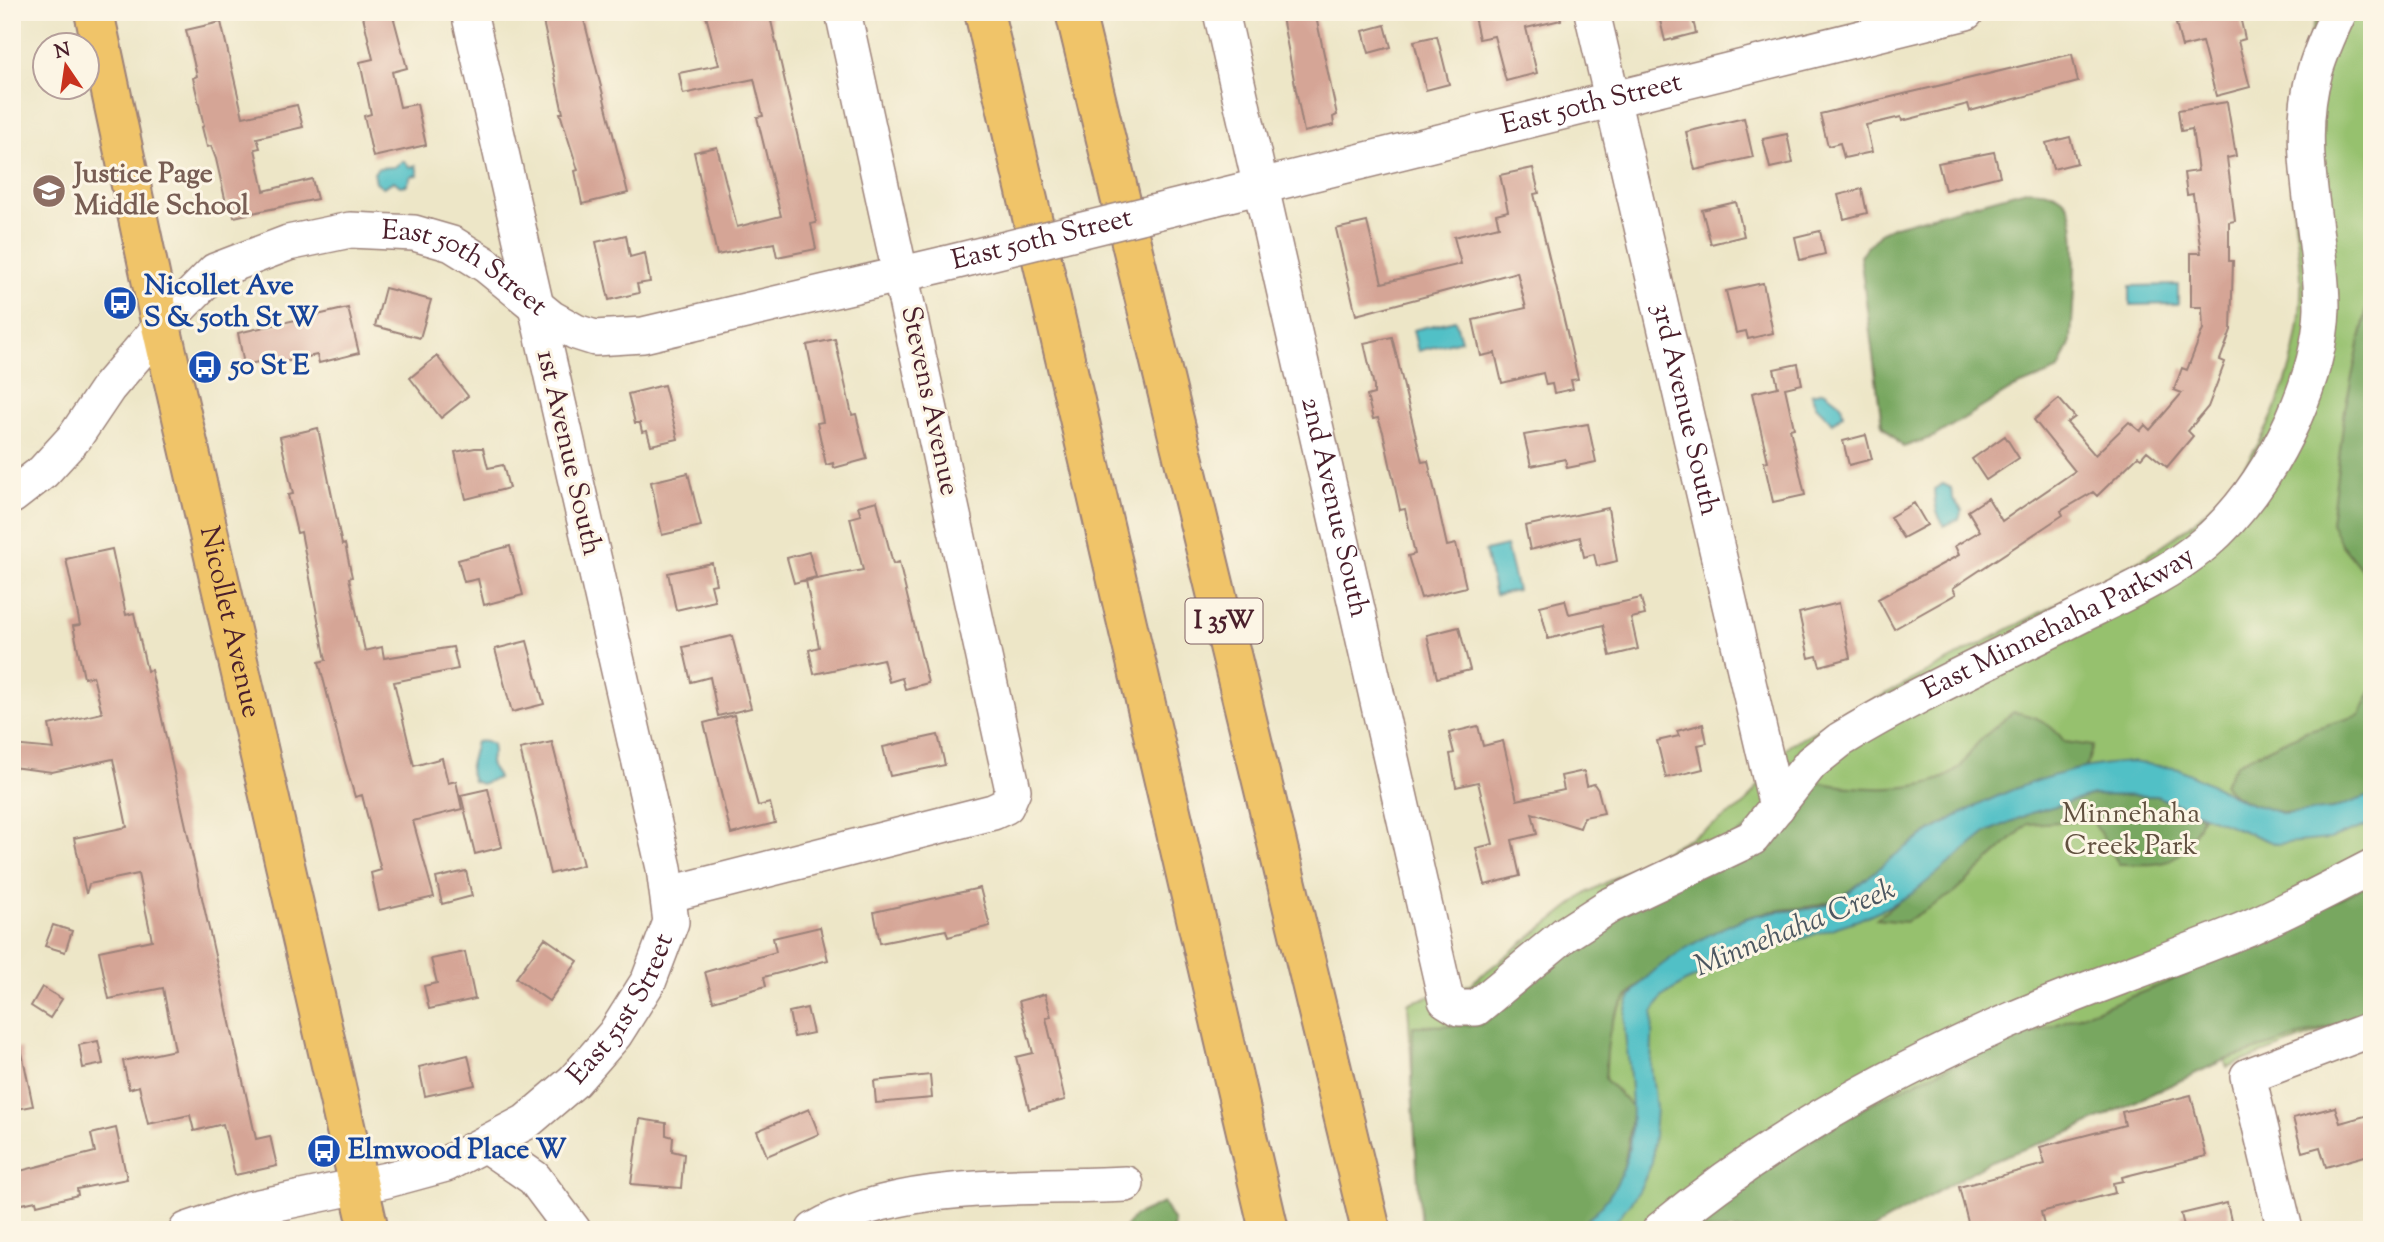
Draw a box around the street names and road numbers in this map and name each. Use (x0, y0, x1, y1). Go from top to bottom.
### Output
street label: East 50th Street (1497, 63, 1687, 146)
street label: East 50th Street (947, 198, 1137, 282)
street label: East 50th Street (381, 212, 556, 327)
street label: 3rd Avenue South (1640, 299, 1729, 520)
street label: Stevens Avenue (889, 303, 969, 499)
street label: 1st Avenue South (525, 346, 611, 560)
street label: 2nd Avenue South (1289, 393, 1378, 621)
street label: Nicollet Avenue (188, 523, 271, 722)
street label: East Minnehaha Parkway (1916, 537, 2203, 710)
road number: I 35W (1186, 598, 1262, 643)
street label: East 51st Street (559, 928, 685, 1094)

